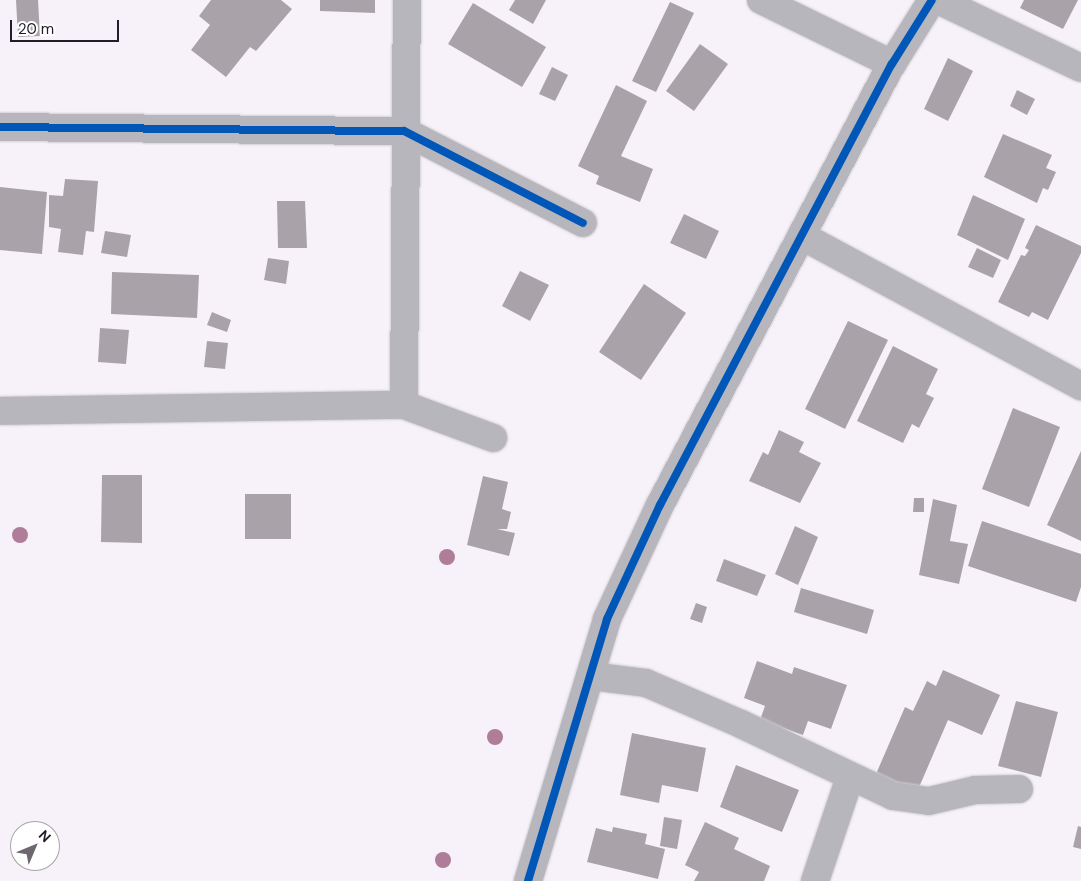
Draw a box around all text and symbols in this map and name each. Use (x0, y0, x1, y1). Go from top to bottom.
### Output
scale bar (12, 10, 121, 42)
text: 20 m (18, 19, 54, 39)
north arrow (10, 821, 60, 871)
text: N (35, 826, 55, 846)

